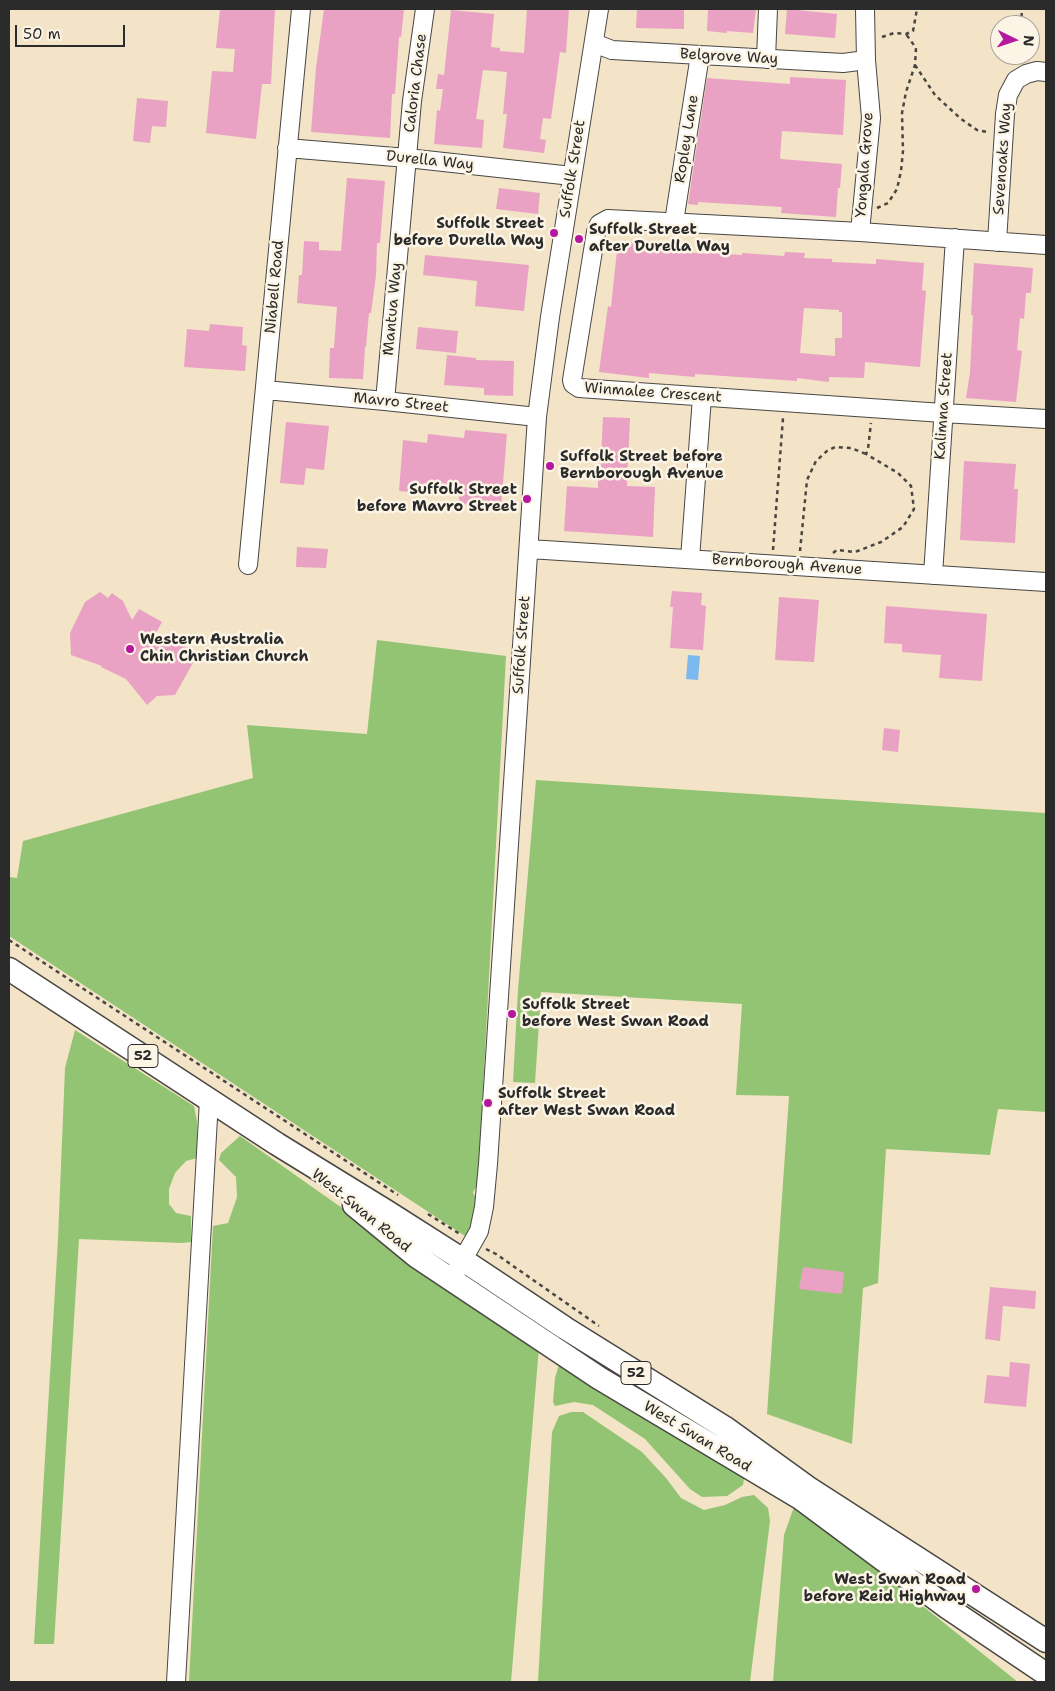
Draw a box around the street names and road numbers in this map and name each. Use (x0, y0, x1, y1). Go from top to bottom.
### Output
street label: Caloria Chase (401, 32, 431, 134)
street label: Belgrove Way (679, 45, 779, 69)
street label: Ropley Lane (671, 94, 703, 184)
street label: Sevenoaks Way (990, 102, 1016, 216)
street label: Yongala Grove (852, 112, 878, 218)
street label: Suffolk Street (556, 119, 590, 219)
street label: Durella Way (385, 147, 475, 175)
street label: Niabell Road (262, 240, 288, 334)
street label: Mantua Way (380, 262, 406, 356)
street label: Kalimna Street (931, 352, 957, 460)
street label: Winmalee Crescent (584, 379, 722, 407)
street label: Mavro Street (352, 389, 450, 417)
street label: Bernborough Avenue (711, 551, 863, 579)
street label: Suffolk Street (510, 595, 534, 695)
road number: 52 (128, 1044, 158, 1068)
street label: West Swan Road (308, 1165, 414, 1257)
road number: 52 (621, 1362, 651, 1385)
street label: West Swan Road (640, 1398, 754, 1476)

